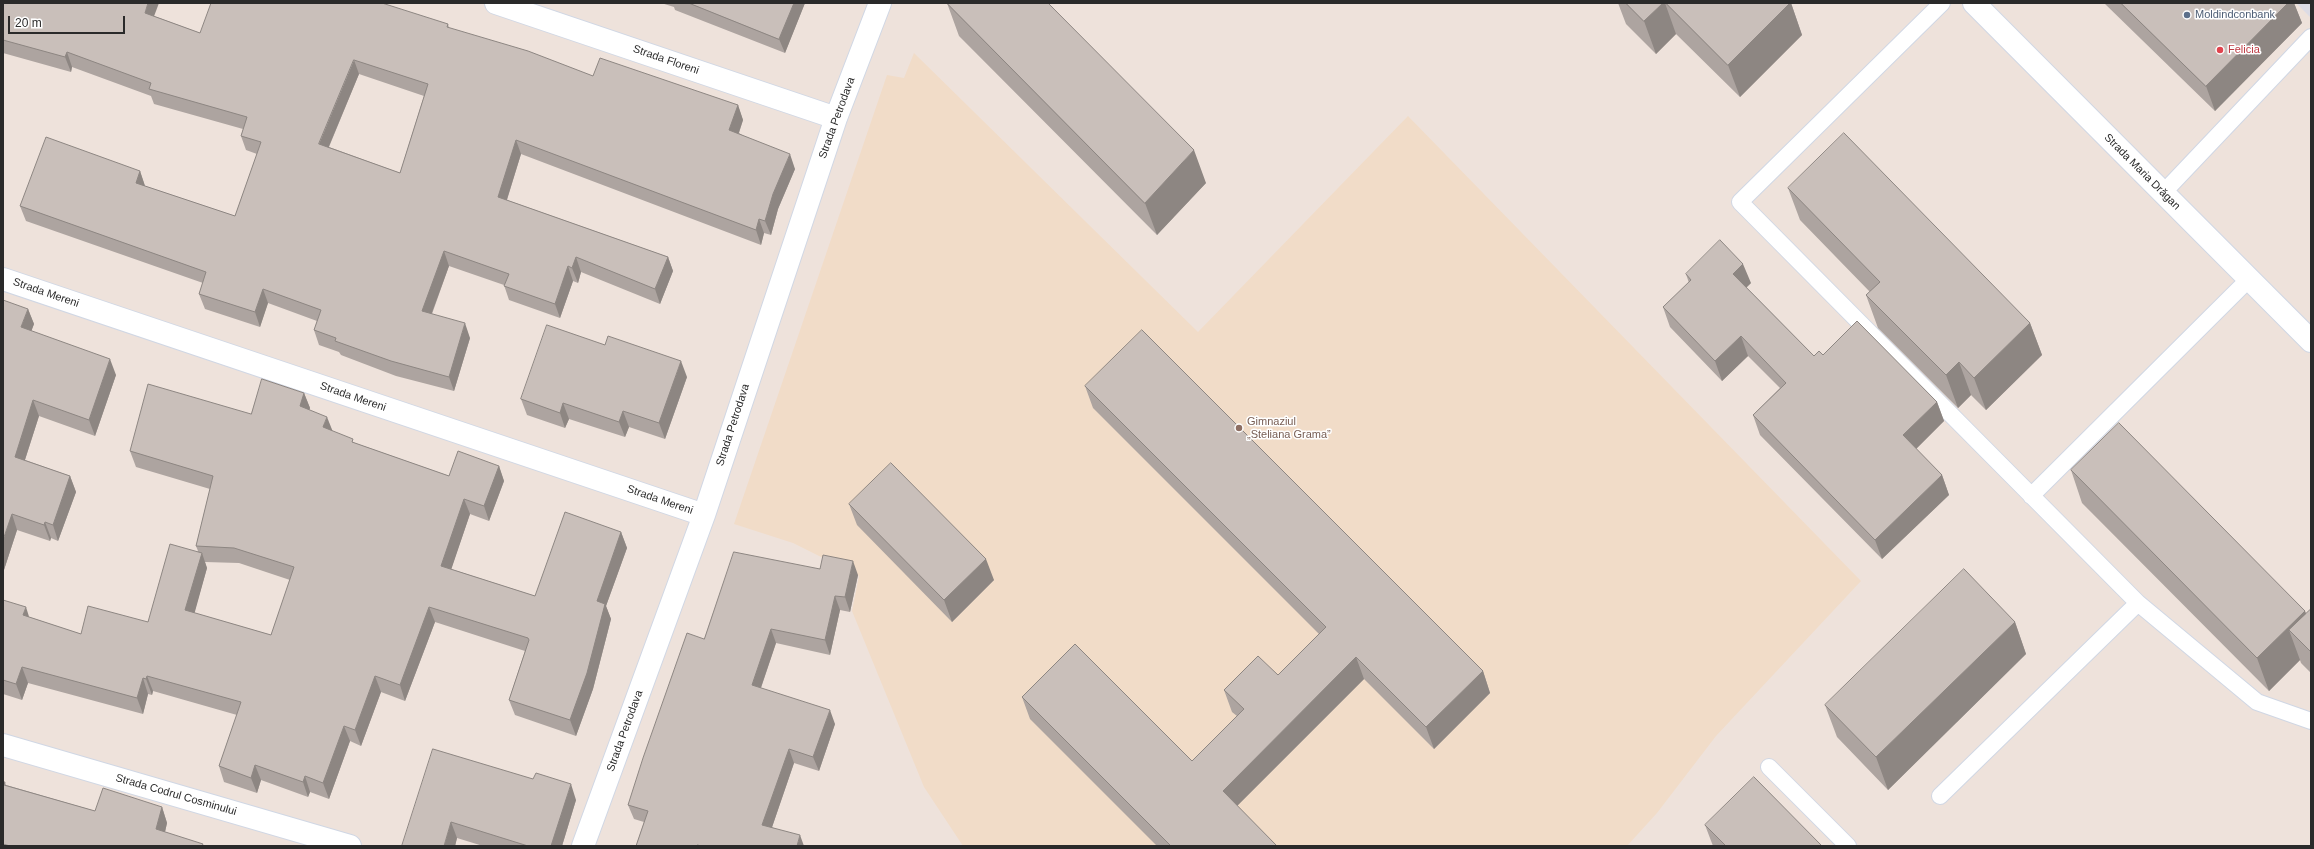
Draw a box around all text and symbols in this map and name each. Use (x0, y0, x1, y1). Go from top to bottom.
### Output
scale bar (10, 8, 127, 34)
place label: Moldindconbank (2195, 8, 2275, 22)
marker: Moldindconbank (2182, 10, 2192, 20)
text: 20 m (15, 16, 42, 30)
street label: Strada Floreni (631, 43, 701, 77)
place label: Felicia (2228, 43, 2260, 57)
marker: Felicia (2215, 45, 2225, 55)
street label: Strada Petrodava (816, 76, 858, 160)
street label: Strada Maria Drăgan (2101, 131, 2183, 213)
street label: Strada Mereni (11, 276, 81, 310)
street label: Strada Mereni (318, 380, 388, 414)
street label: Strada Petrodava (713, 382, 753, 468)
place label: Gimnaziul „Steliana Grama” (1247, 415, 1331, 441)
marker: Gimnaziul „Steliana Grama” (1234, 423, 1244, 433)
street label: Strada Mereni (625, 483, 695, 517)
street label: Strada Petrodava (604, 689, 646, 773)
street label: Strada Codrul Cosminului (114, 771, 238, 819)

